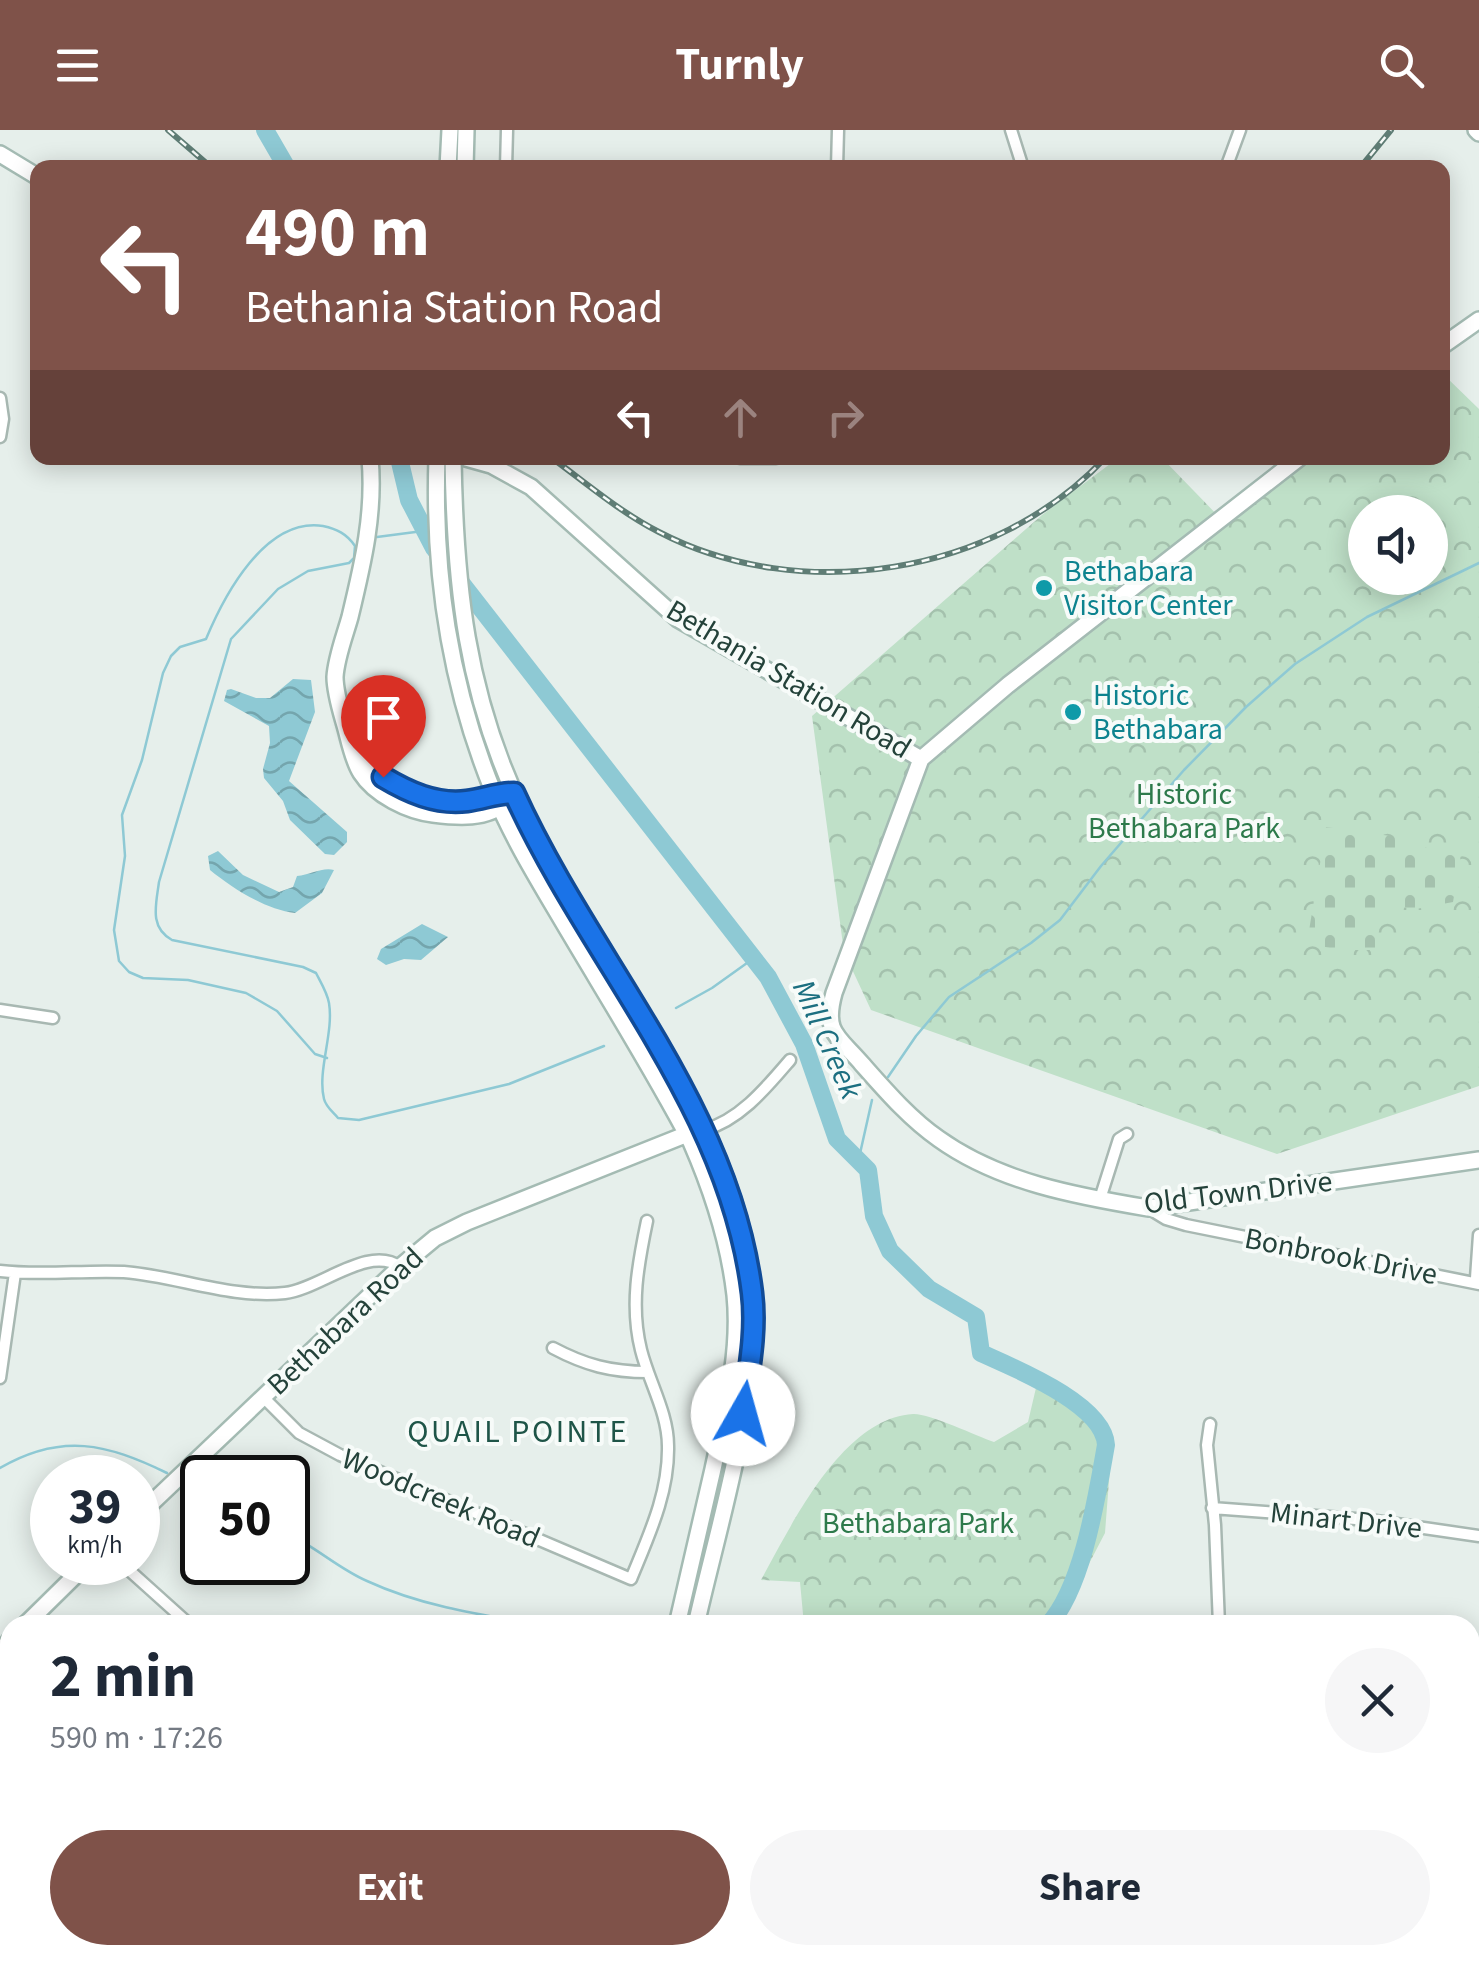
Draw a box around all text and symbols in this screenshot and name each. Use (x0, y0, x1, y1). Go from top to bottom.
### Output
text: Turnly (675, 33, 804, 97)
icon: menu (50, 38, 105, 93)
icon: search (1374, 38, 1429, 93)
text: 490 m (245, 183, 430, 283)
icon: left (80, 200, 210, 330)
text: Bethania Station Road (245, 276, 663, 340)
icon: left (608, 390, 663, 445)
icon: ahead (713, 390, 768, 445)
icon: right (818, 390, 873, 445)
map controls (1348, 495, 1448, 595)
button: sound (1348, 495, 1448, 595)
place label: Bethabara Visitor Center (1064, 550, 1233, 627)
marker: Bethabara Visitor Center (1033, 577, 1055, 599)
street label: Bethania Station Road (658, 589, 919, 770)
place label: Historic Bethabara (1093, 674, 1223, 751)
pin (341, 675, 426, 778)
icon: arrive (356, 690, 411, 745)
marker: Historic Bethabara (1062, 701, 1084, 723)
park label: Historic Bethabara Park (1088, 773, 1280, 850)
water label: Mill Creek (780, 972, 874, 1107)
street label: Old Town Drive (1141, 1160, 1335, 1225)
street label: Bonbrook Drive (1241, 1217, 1441, 1296)
street label: Bethabara Road (257, 1237, 433, 1405)
position arrow (691, 1362, 795, 1466)
district label: QUAIL POINTE (407, 1409, 629, 1455)
street label: Woodcreek Road (335, 1437, 547, 1560)
speed limit sign: 50 (180, 1455, 310, 1585)
text: 39 (69, 1472, 121, 1543)
street label: Minart Drive (1268, 1491, 1424, 1550)
park label: Bethabara Park (822, 1502, 1014, 1545)
text: km/h (67, 1527, 123, 1563)
text: 2 min (50, 1635, 196, 1720)
button: close (1325, 1648, 1430, 1753)
text: 590 m · 17:26 (50, 1715, 223, 1761)
button: Exit (50, 1830, 730, 1945)
button: Share (750, 1830, 1430, 1945)

